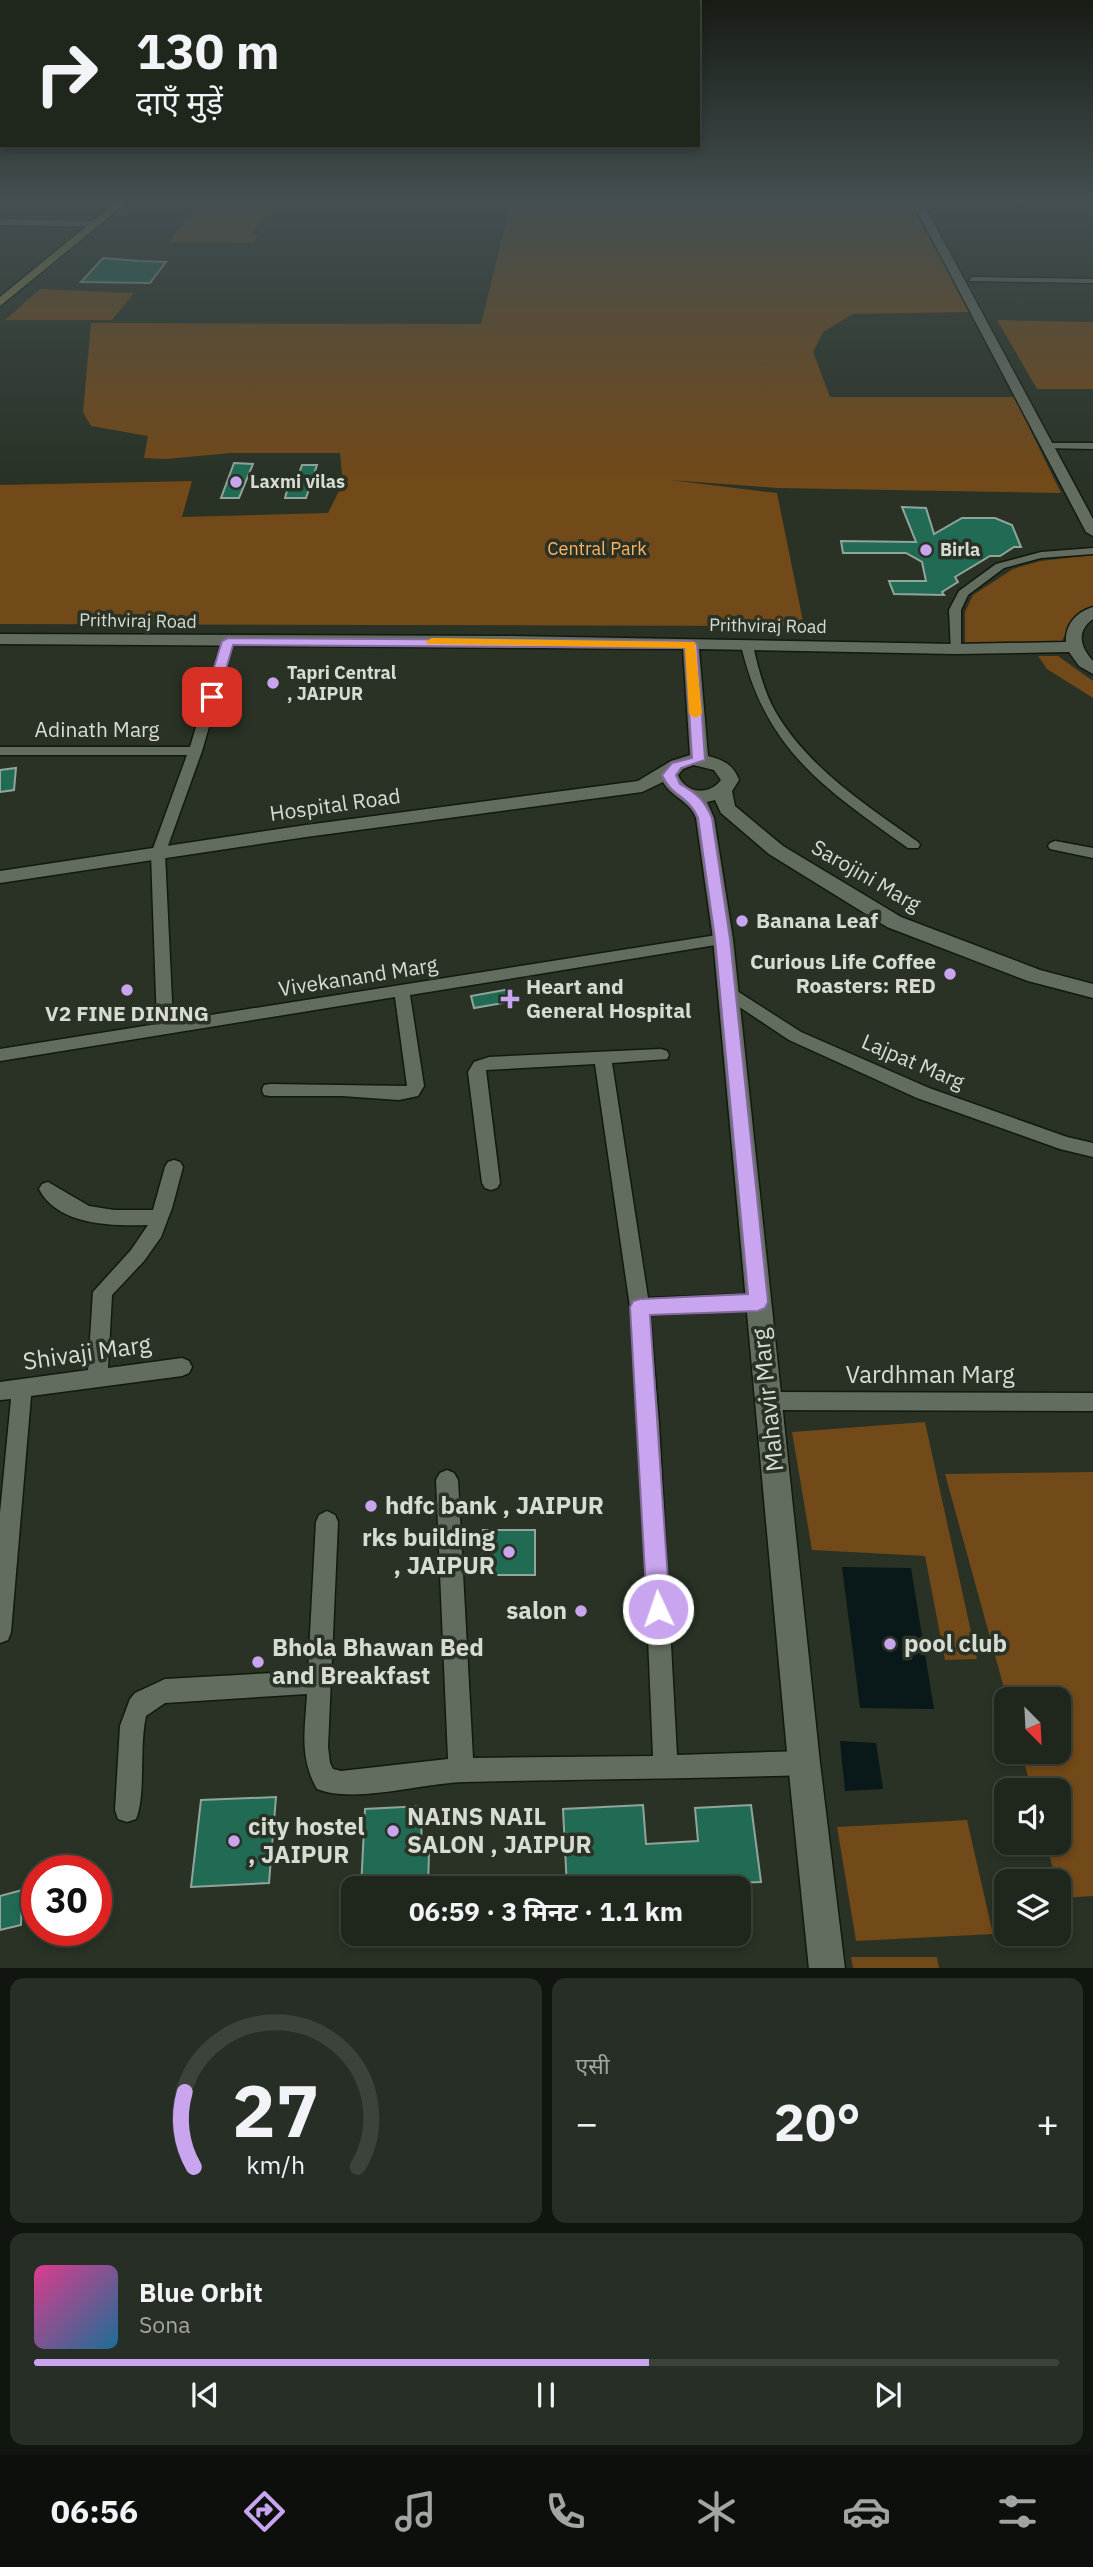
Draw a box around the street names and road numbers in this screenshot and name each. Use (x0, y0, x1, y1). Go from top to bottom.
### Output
street label: Prithviraj Road (79, 608, 197, 633)
street label: Prithviraj Road (709, 613, 827, 638)
street label: Adinath Marg (35, 715, 159, 743)
street label: Hospital Road (268, 781, 402, 827)
street label: Sarojini Marg (807, 833, 926, 918)
street label: Vivekanand Marg (276, 950, 439, 1002)
street label: Lajpat Marg (858, 1027, 969, 1095)
street label: Mahavir Marg (744, 1326, 790, 1473)
street label: Shivaji Marg (21, 1327, 153, 1377)
street label: Vardhman Marg (845, 1358, 1015, 1390)

